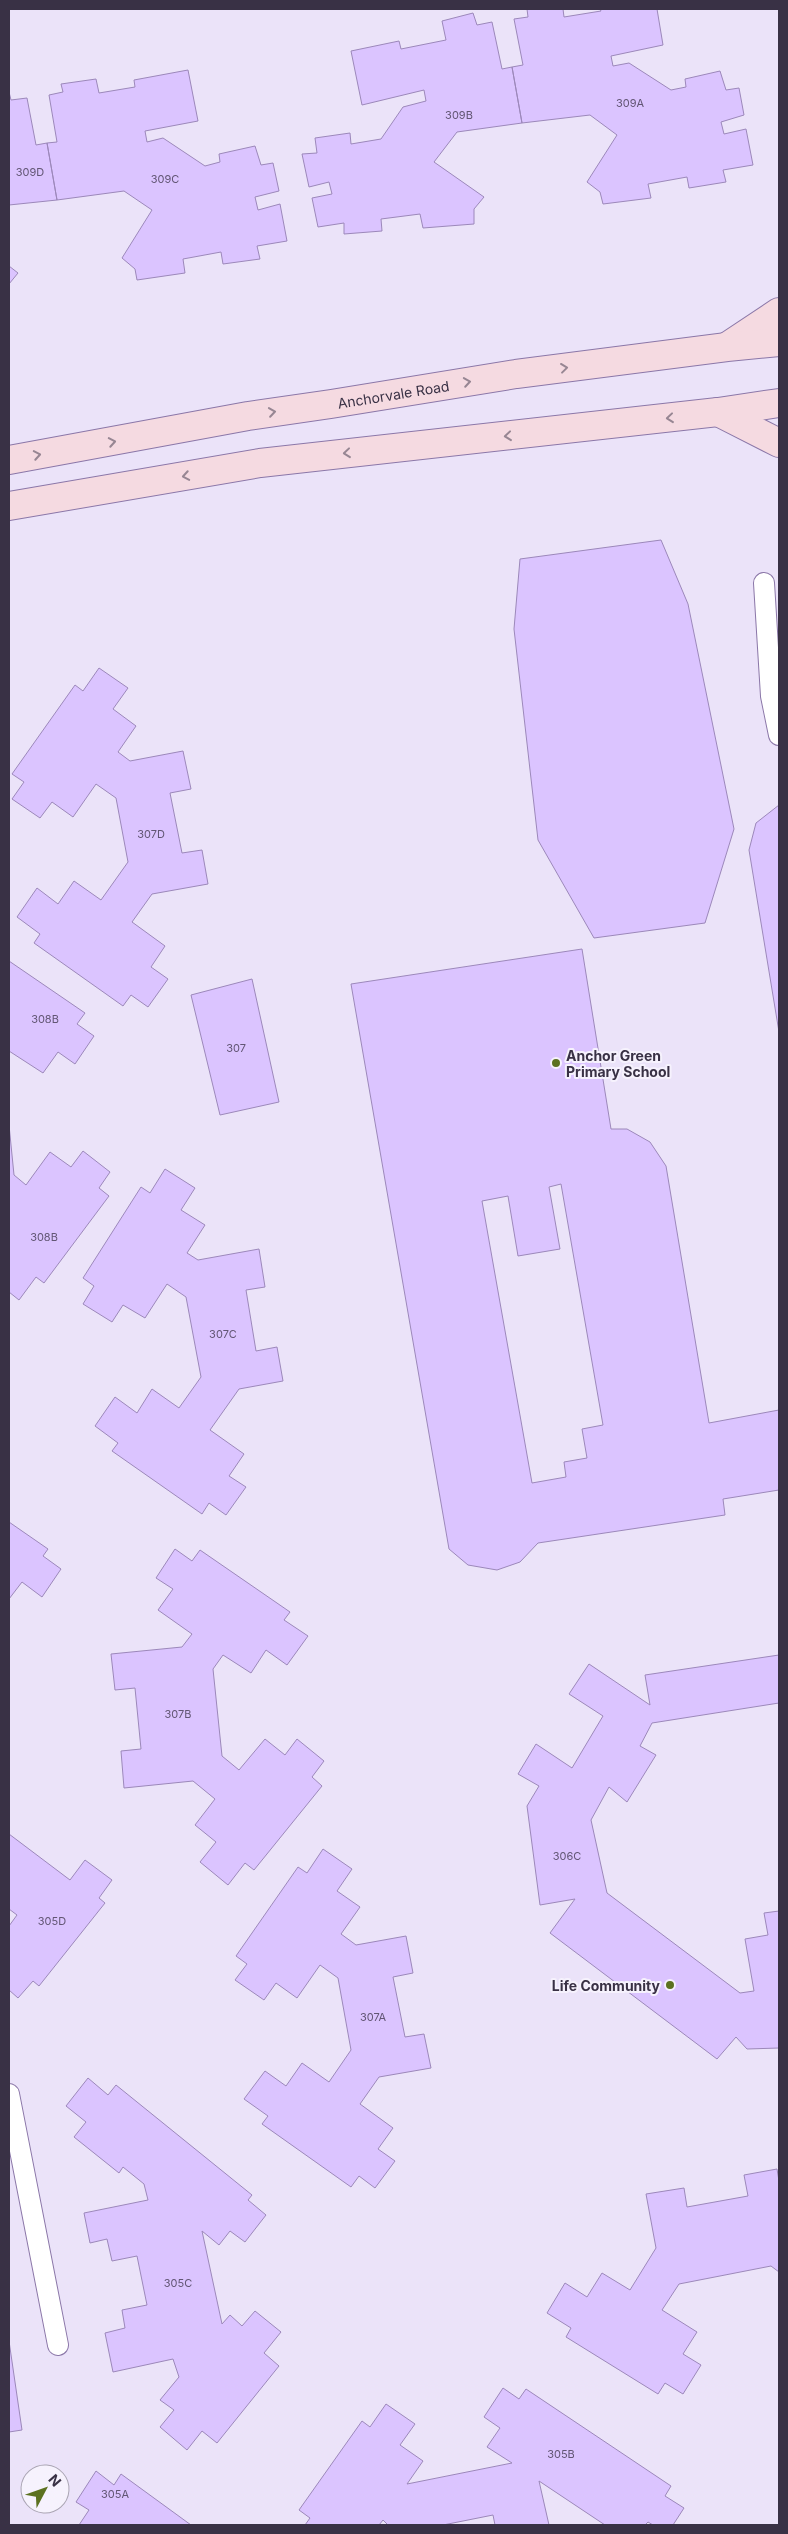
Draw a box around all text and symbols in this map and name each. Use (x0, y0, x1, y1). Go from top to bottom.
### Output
house number: 309A (616, 96, 644, 110)
house number: 309B (445, 108, 473, 122)
house number: 309D (16, 165, 44, 179)
house number: 309C (151, 172, 179, 186)
one-way arrow (560, 363, 569, 373)
street label: Anchorvale Road (336, 376, 451, 411)
one-way arrow (463, 377, 472, 387)
one-way arrow (269, 407, 277, 418)
one-way arrow (665, 412, 673, 423)
one-way arrow (504, 430, 512, 441)
one-way arrow (108, 437, 117, 447)
one-way arrow (342, 447, 350, 458)
one-way arrow (32, 450, 41, 461)
one-way arrow (181, 470, 190, 480)
house number: 307D (137, 827, 165, 841)
house number: 308B (31, 1012, 59, 1026)
house number: 307 (226, 1041, 246, 1055)
place label: Anchor Green Primary School (566, 1047, 670, 1080)
marker: Anchor Green Primary School (550, 1057, 562, 1069)
house number: 308B (30, 1230, 58, 1244)
house number: 307C (209, 1327, 237, 1341)
house number: 307B (165, 1707, 191, 1721)
house number: 306C (553, 1849, 581, 1863)
house number: 305D (38, 1914, 66, 1928)
place label: Life Community (552, 1977, 661, 1994)
marker: Life Community (664, 1979, 676, 1991)
house number: 307A (360, 2010, 386, 2024)
house number: 305C (164, 2276, 192, 2290)
house number: 305B (547, 2447, 575, 2461)
north arrow (20, 2464, 70, 2514)
text: N (45, 2471, 65, 2490)
house number: 305A (101, 2487, 129, 2501)

